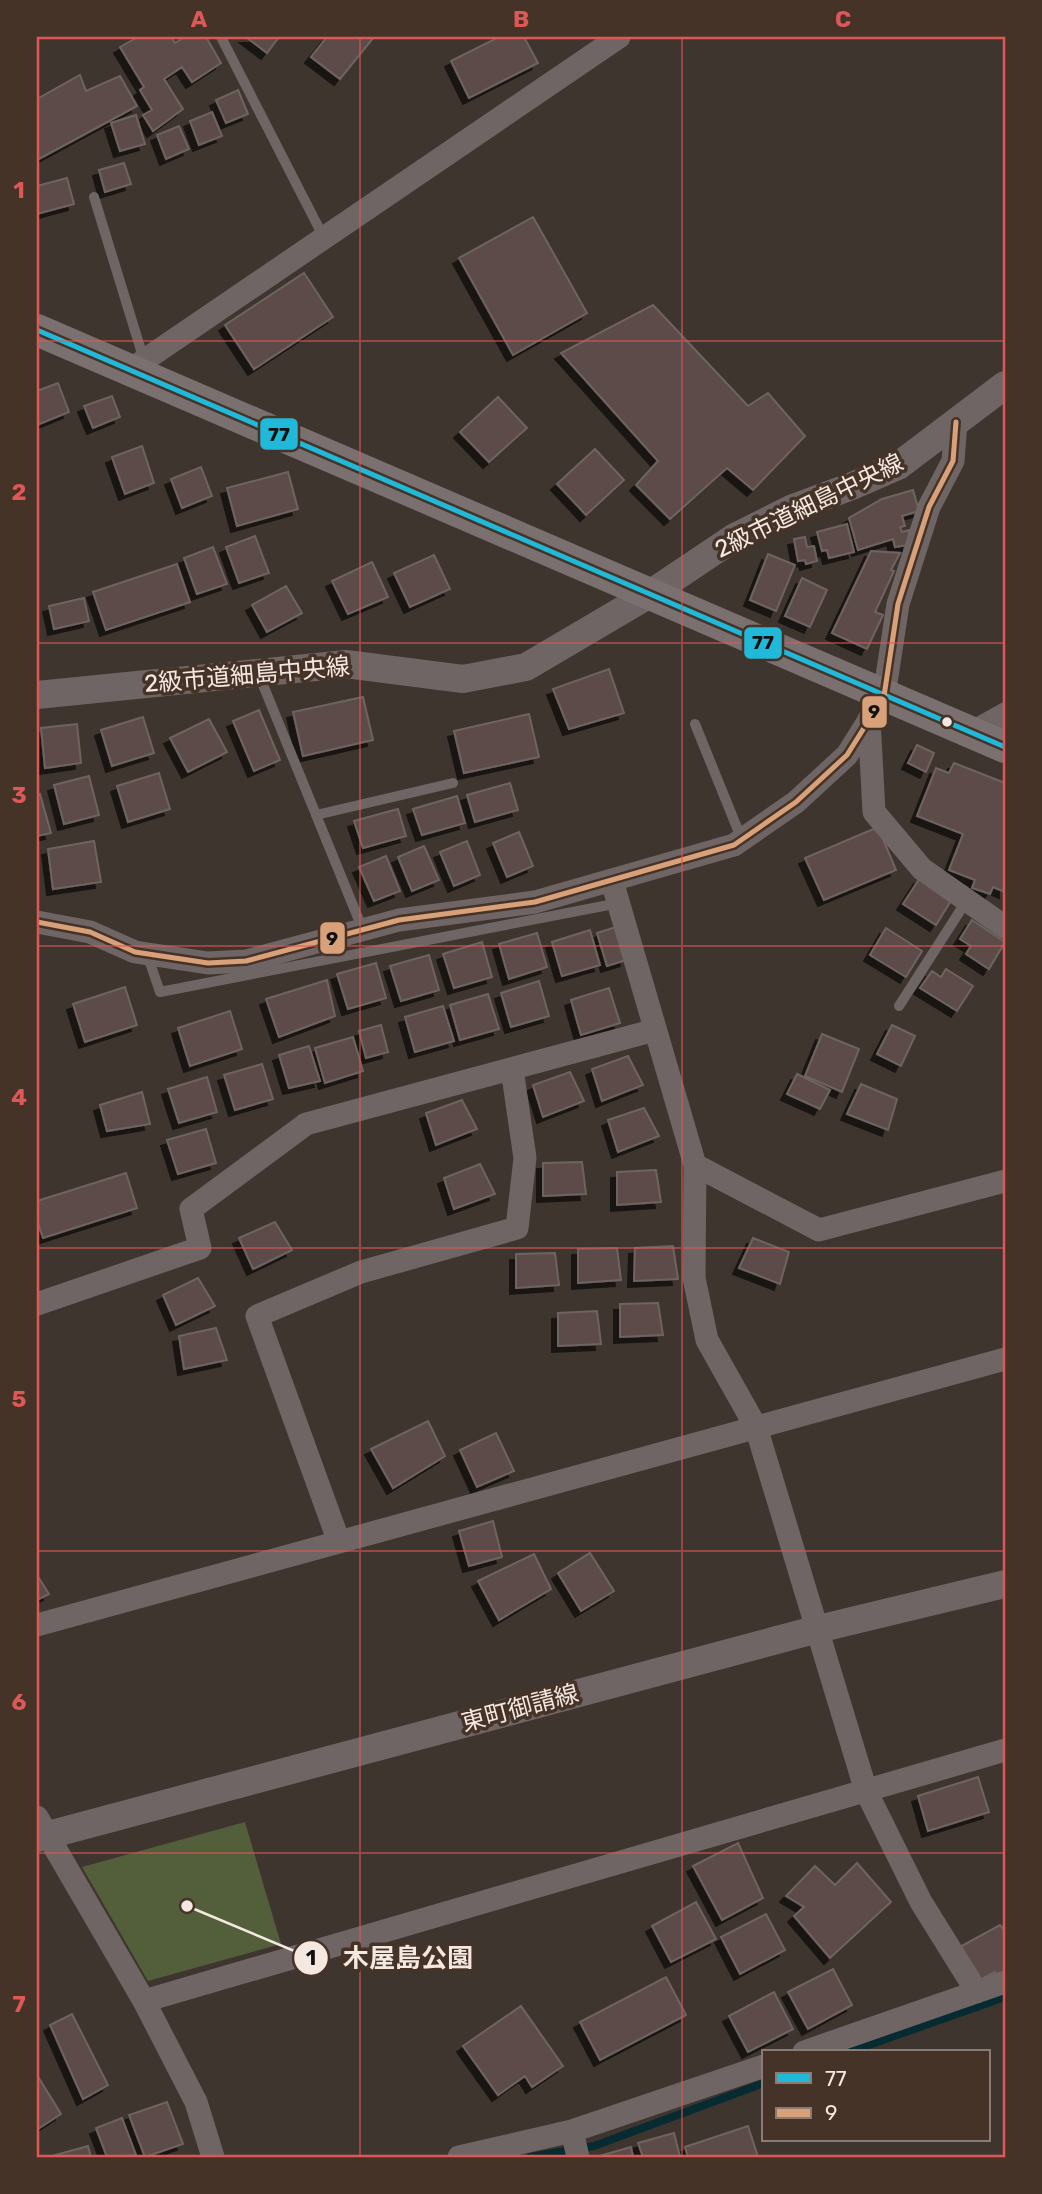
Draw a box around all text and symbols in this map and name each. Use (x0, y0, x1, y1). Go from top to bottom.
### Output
text: A (191, 5, 208, 33)
text: B (513, 5, 529, 33)
text: C (835, 5, 851, 33)
text: 1 (13, 176, 25, 204)
line badge: 77 (259, 417, 299, 451)
text: 77 (268, 423, 290, 446)
street label: 2級市道細島中央線 (710, 448, 908, 564)
text: 2 (12, 478, 26, 506)
line badge: 77 (743, 626, 783, 660)
text: 77 (752, 631, 774, 654)
street label: 2級市道細島中央線 (143, 652, 351, 698)
line badge: 9 (861, 695, 888, 729)
text: 9 (868, 700, 880, 723)
unlabelled marker (940, 715, 954, 729)
text: 3 (11, 781, 27, 809)
line badge: 9 (319, 921, 346, 955)
text: 9 (326, 927, 338, 950)
text: 4 (11, 1083, 27, 1111)
text: 5 (12, 1385, 27, 1413)
street label: 東町御請線 (458, 1679, 582, 1737)
text: 6 (12, 1688, 27, 1716)
callout: 木屋島公園 (294, 1935, 487, 1982)
text: 木屋島公園 (343, 1943, 473, 1974)
text: 1 (306, 1945, 316, 1970)
text: 7 (12, 1990, 26, 2018)
legend (762, 2050, 990, 2142)
text: 77 (825, 2066, 847, 2091)
text: 9 (825, 2100, 837, 2125)

